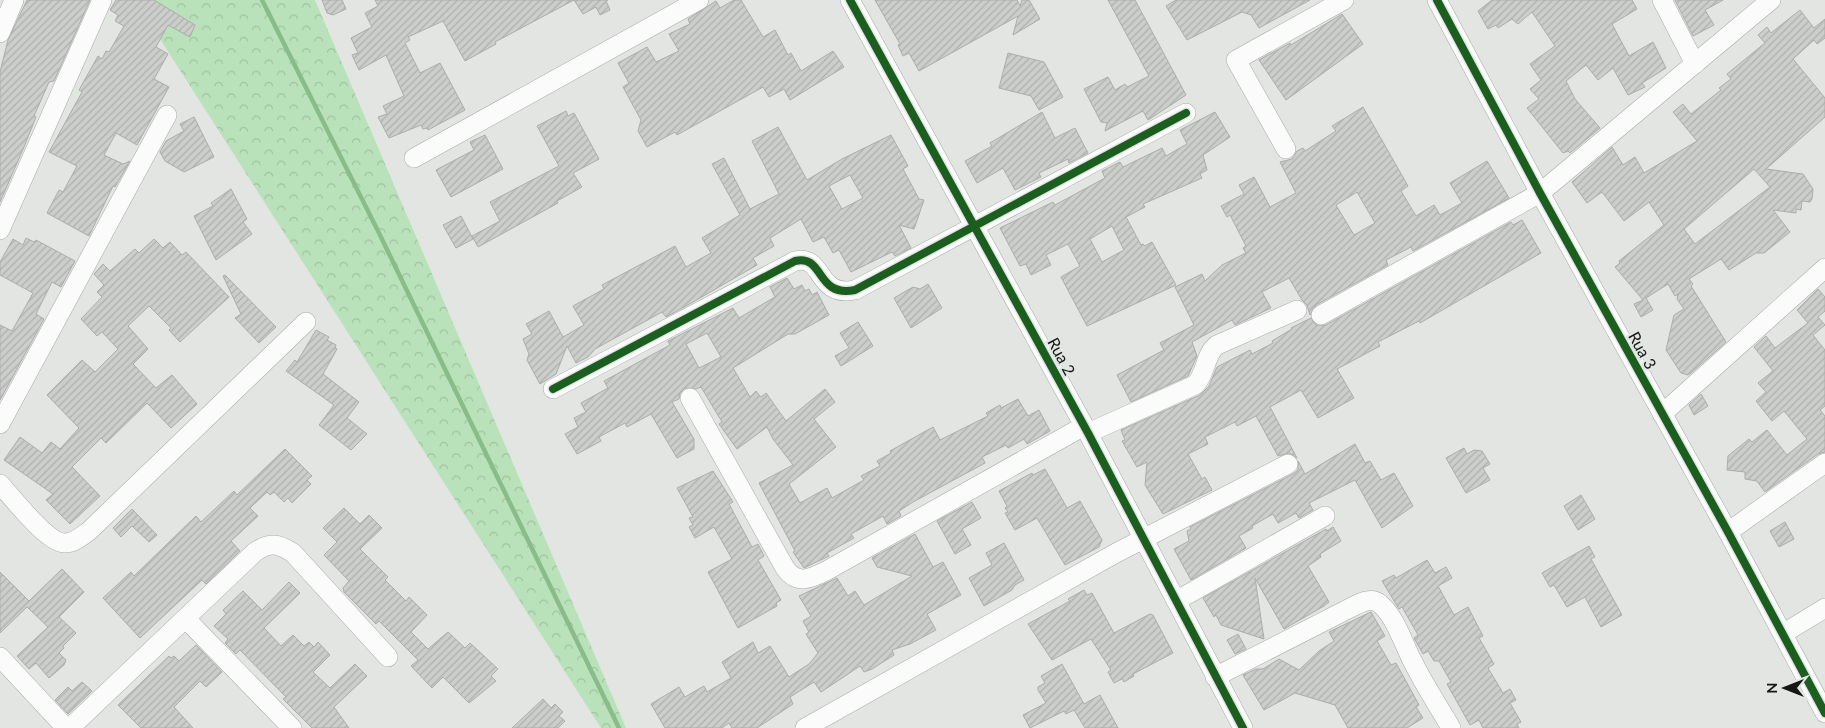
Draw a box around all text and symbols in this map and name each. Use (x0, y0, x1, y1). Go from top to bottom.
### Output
street label: Rua 3 (1625, 328, 1661, 372)
street label: Rua 2 (1044, 334, 1080, 378)
north arrow (1760, 663, 1810, 713)
text: N (1763, 683, 1780, 693)

